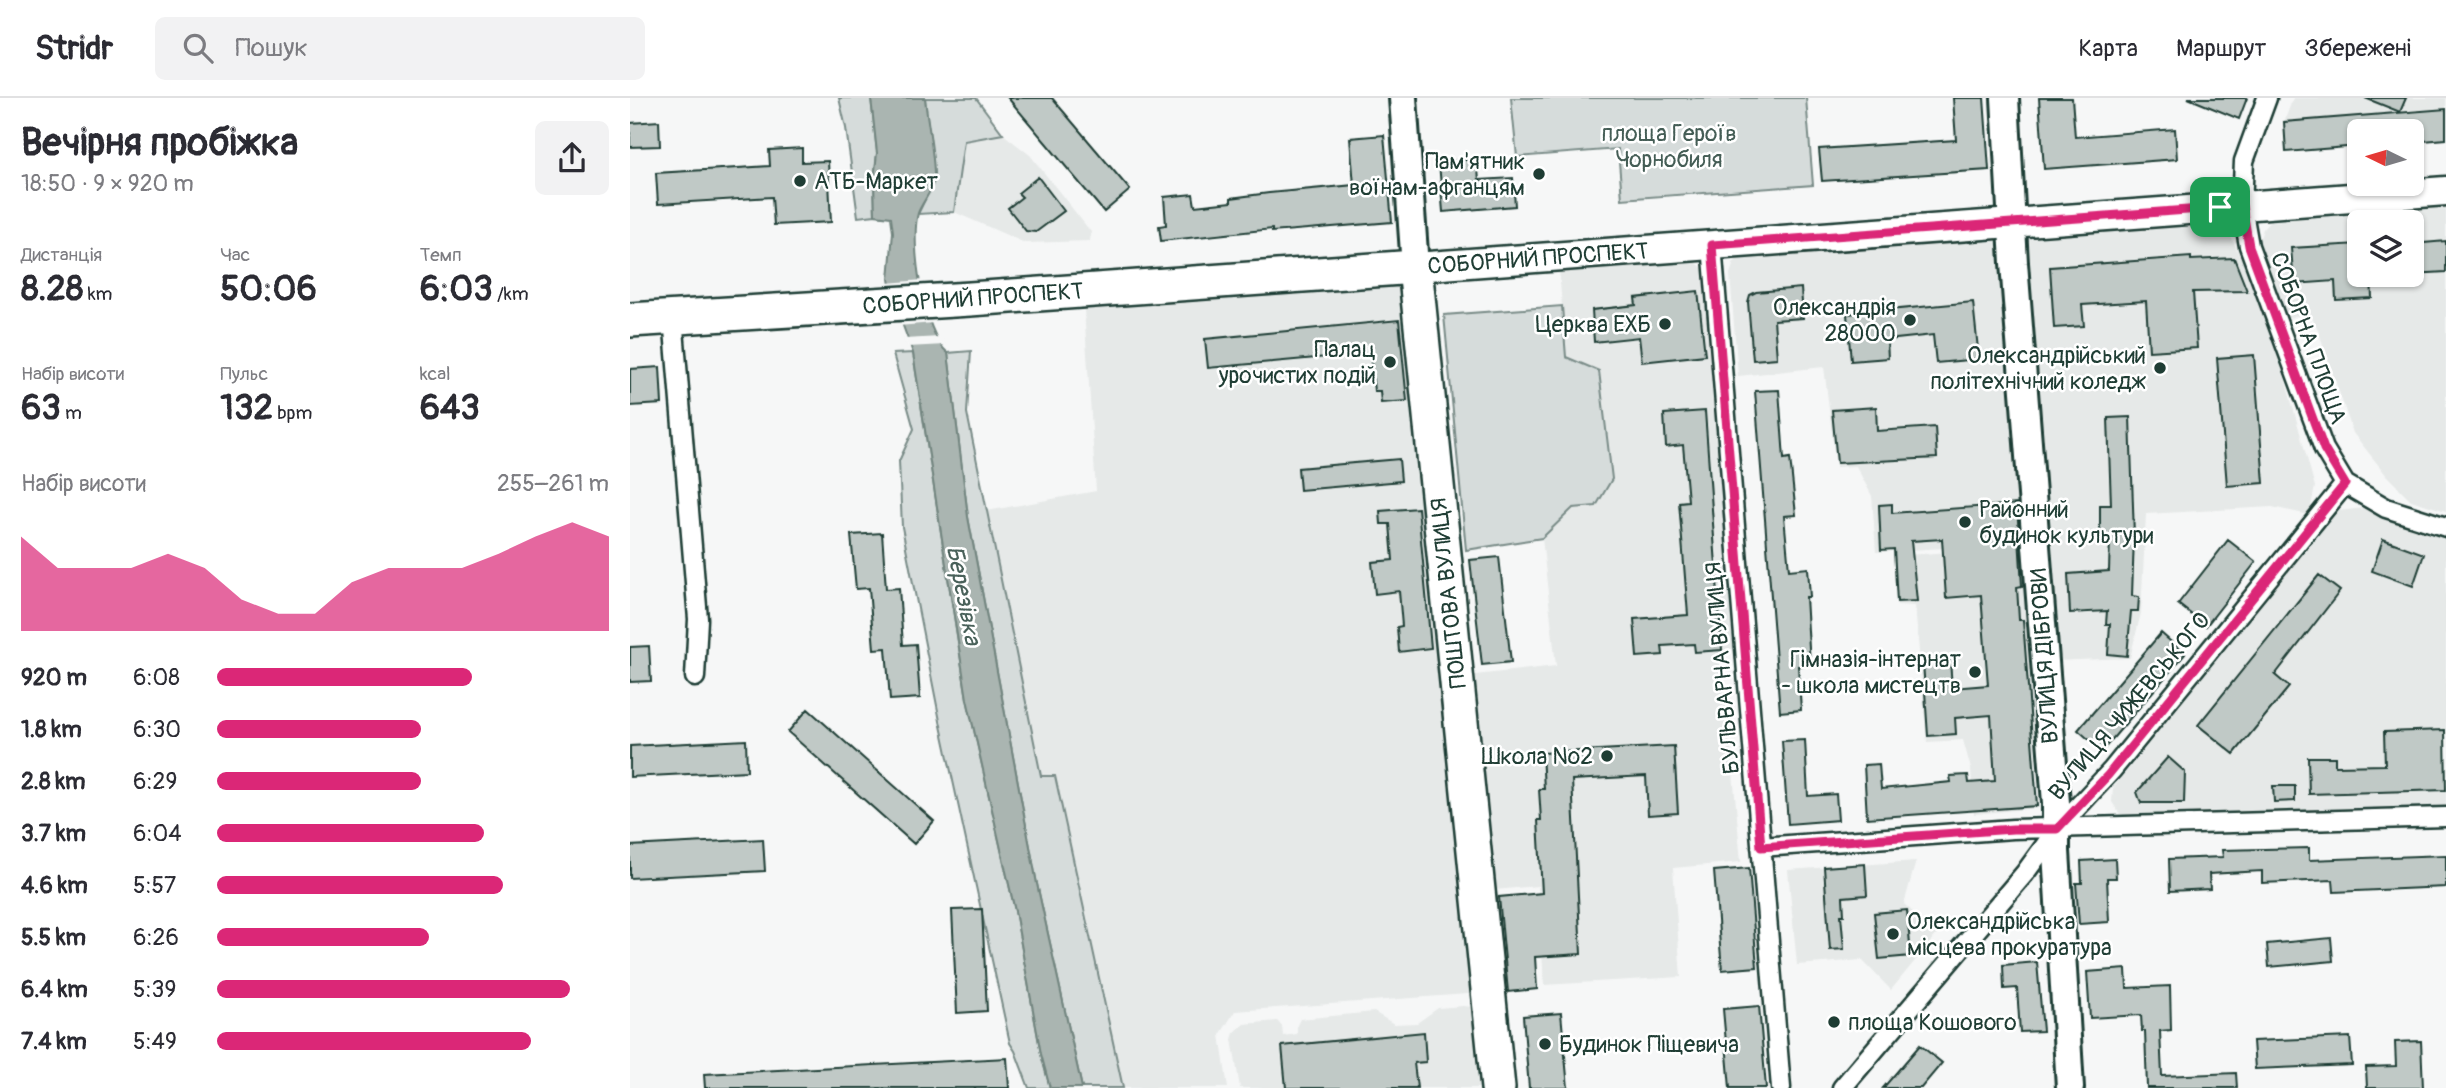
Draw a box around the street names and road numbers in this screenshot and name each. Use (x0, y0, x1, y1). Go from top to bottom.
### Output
street label: СОБОРНИЙ ПРОСПЕКТ (1427, 236, 1650, 281)
street label: СОБОРНА ПЛОЩА (2264, 248, 2353, 428)
street label: СОБОРНИЙ ПРОСПЕКТ (862, 276, 1085, 321)
street label: ПОШТОВА ВУЛИЦЯ (1424, 496, 1473, 690)
street label: БУЛЬВАРНА ВУЛИЦЯ (1699, 561, 1746, 775)
street label: ВУЛИЦЯ ДІБРОВИ (2024, 567, 2065, 745)
street label: ВУЛИЦЯ ЧИЖЕВСЬКОГО (2042, 606, 2217, 806)

